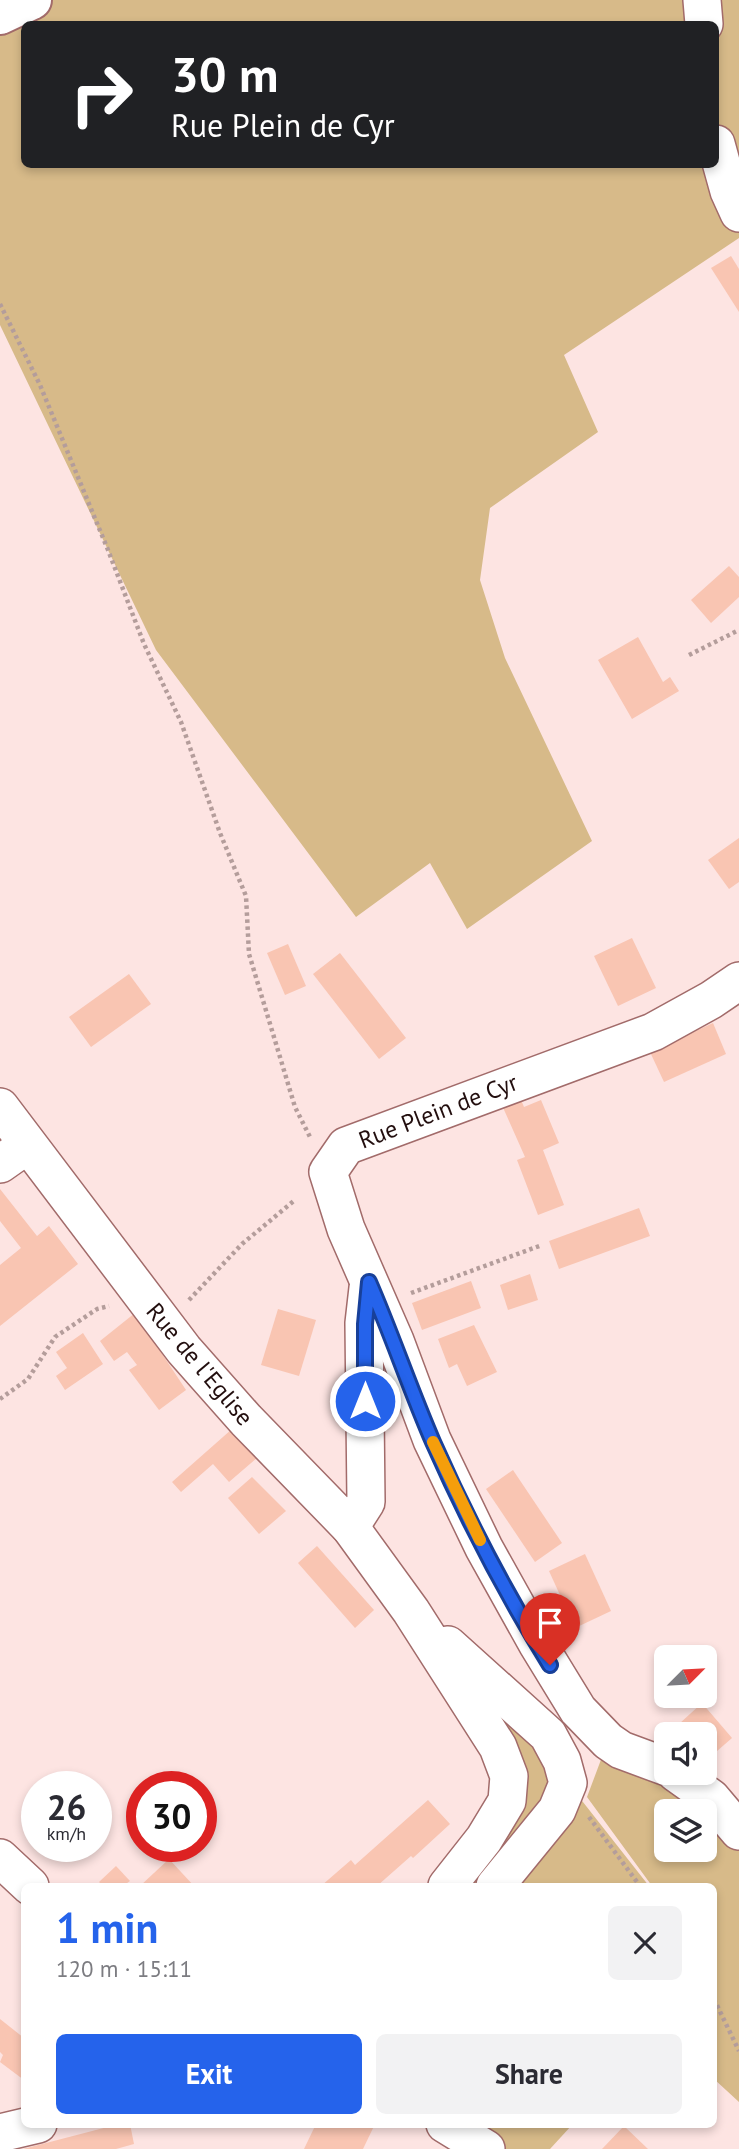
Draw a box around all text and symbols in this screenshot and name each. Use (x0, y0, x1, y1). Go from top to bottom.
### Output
text: 30 m (171, 42, 278, 106)
icon: right (56, 49, 147, 140)
text: Rue Plein de Cyr (171, 104, 395, 146)
street label: Rue Plein de Cyr (354, 1066, 522, 1156)
street label: Rue de l'Eglise (140, 1296, 260, 1432)
position arrow (328, 1364, 402, 1438)
pin (520, 1593, 580, 1665)
icon: arrive (531, 1604, 569, 1642)
north arrow (654, 1645, 718, 1708)
map controls (654, 1645, 717, 1862)
button: sound (654, 1722, 717, 1785)
speed limit sign: 30 (126, 1771, 217, 1862)
text: 26 (47, 1784, 86, 1830)
button: layers (654, 1799, 717, 1862)
text: km/h (47, 1822, 86, 1845)
text: 1 min (56, 1900, 158, 1955)
button: close (608, 1906, 682, 1980)
text: 120 m · 15:11 (56, 1954, 192, 1983)
button: Exit (56, 2034, 362, 2114)
button: Share (376, 2034, 682, 2114)

